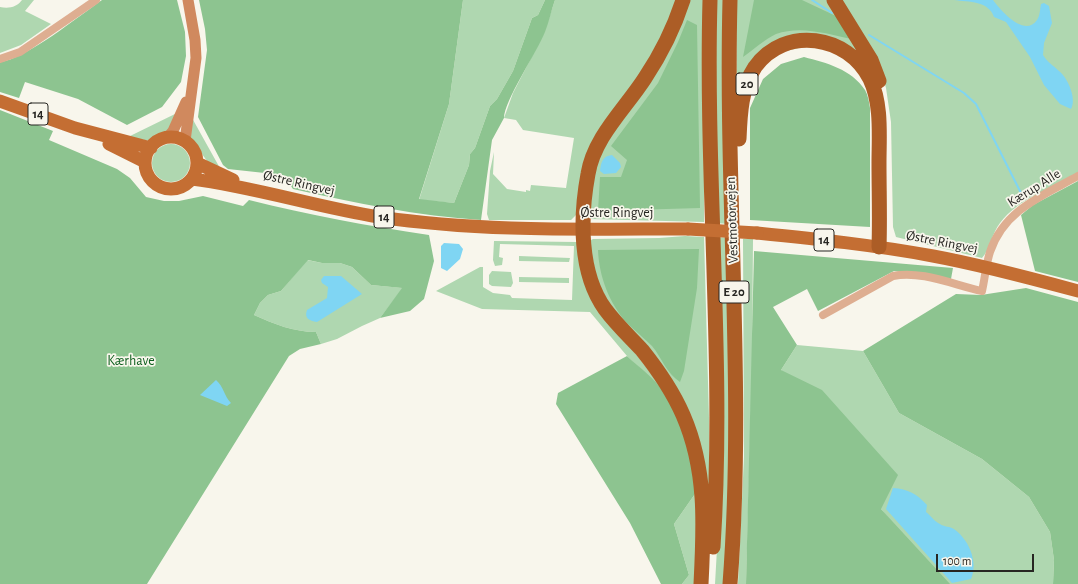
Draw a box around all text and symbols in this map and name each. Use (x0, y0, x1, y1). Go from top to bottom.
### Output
road number: 20 (736, 73, 758, 95)
road number: 14 (28, 103, 48, 125)
street label: Kærup Alle (1004, 165, 1064, 211)
street label: Østre Ringvej (262, 167, 336, 199)
street label: Vestmotorvejen (722, 176, 742, 264)
street label: Østre Ringvej (581, 205, 653, 221)
road number: 14 (374, 206, 394, 228)
street label: Østre Ringvej (905, 227, 979, 257)
road number: 14 (814, 229, 834, 251)
road number: E 20 (719, 281, 749, 303)
park label: Kærhave (107, 353, 155, 369)
scale bar (938, 546, 1036, 572)
text: 100 m (943, 555, 971, 567)

